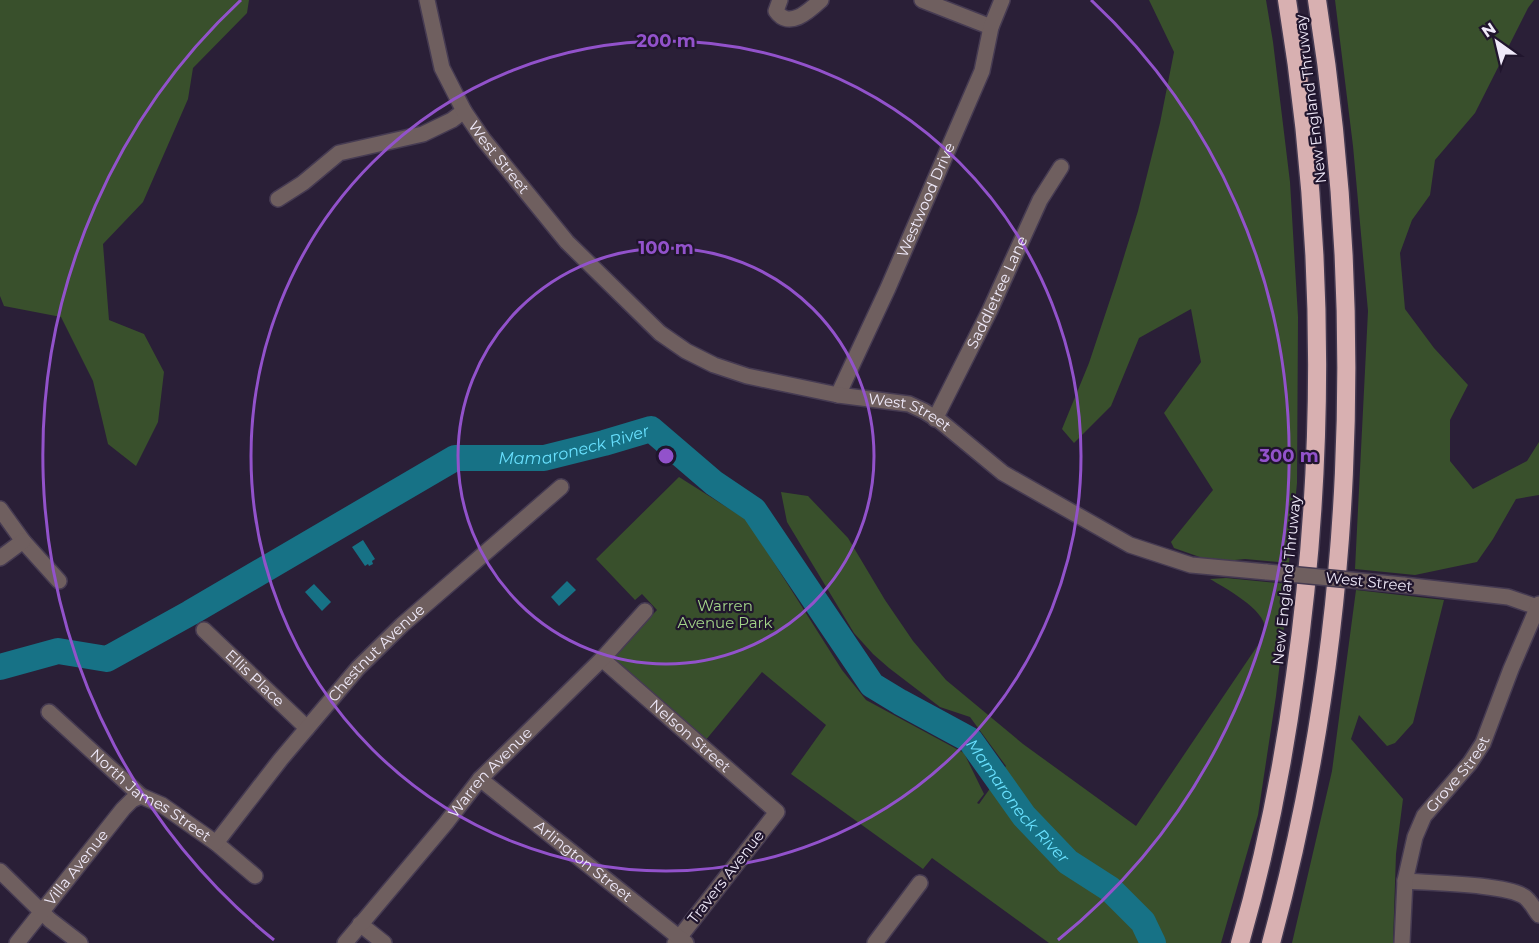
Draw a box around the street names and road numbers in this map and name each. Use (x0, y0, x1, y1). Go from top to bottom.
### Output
street label: New England Thruway (1291, 13, 1330, 185)
street label: West Street (465, 117, 534, 197)
street label: Westwood Drive (892, 139, 959, 260)
street label: Saddletree Lane (962, 233, 1031, 352)
street label: West Street (867, 389, 955, 435)
street label: New England Thruway (1268, 493, 1305, 666)
street label: West Street (1325, 567, 1414, 596)
street label: Chestnut Avenue (324, 600, 428, 705)
street label: Ellis Place (222, 645, 289, 710)
street label: Nelson Street (646, 695, 735, 776)
street label: Warren Avenue (444, 723, 536, 821)
street label: Grove Street (1421, 733, 1494, 816)
street label: North James Street (86, 744, 215, 846)
street label: Arlington Street (531, 816, 636, 906)
street label: Villa Avenue (40, 826, 112, 909)
street label: Travers Avenue (683, 826, 768, 927)

